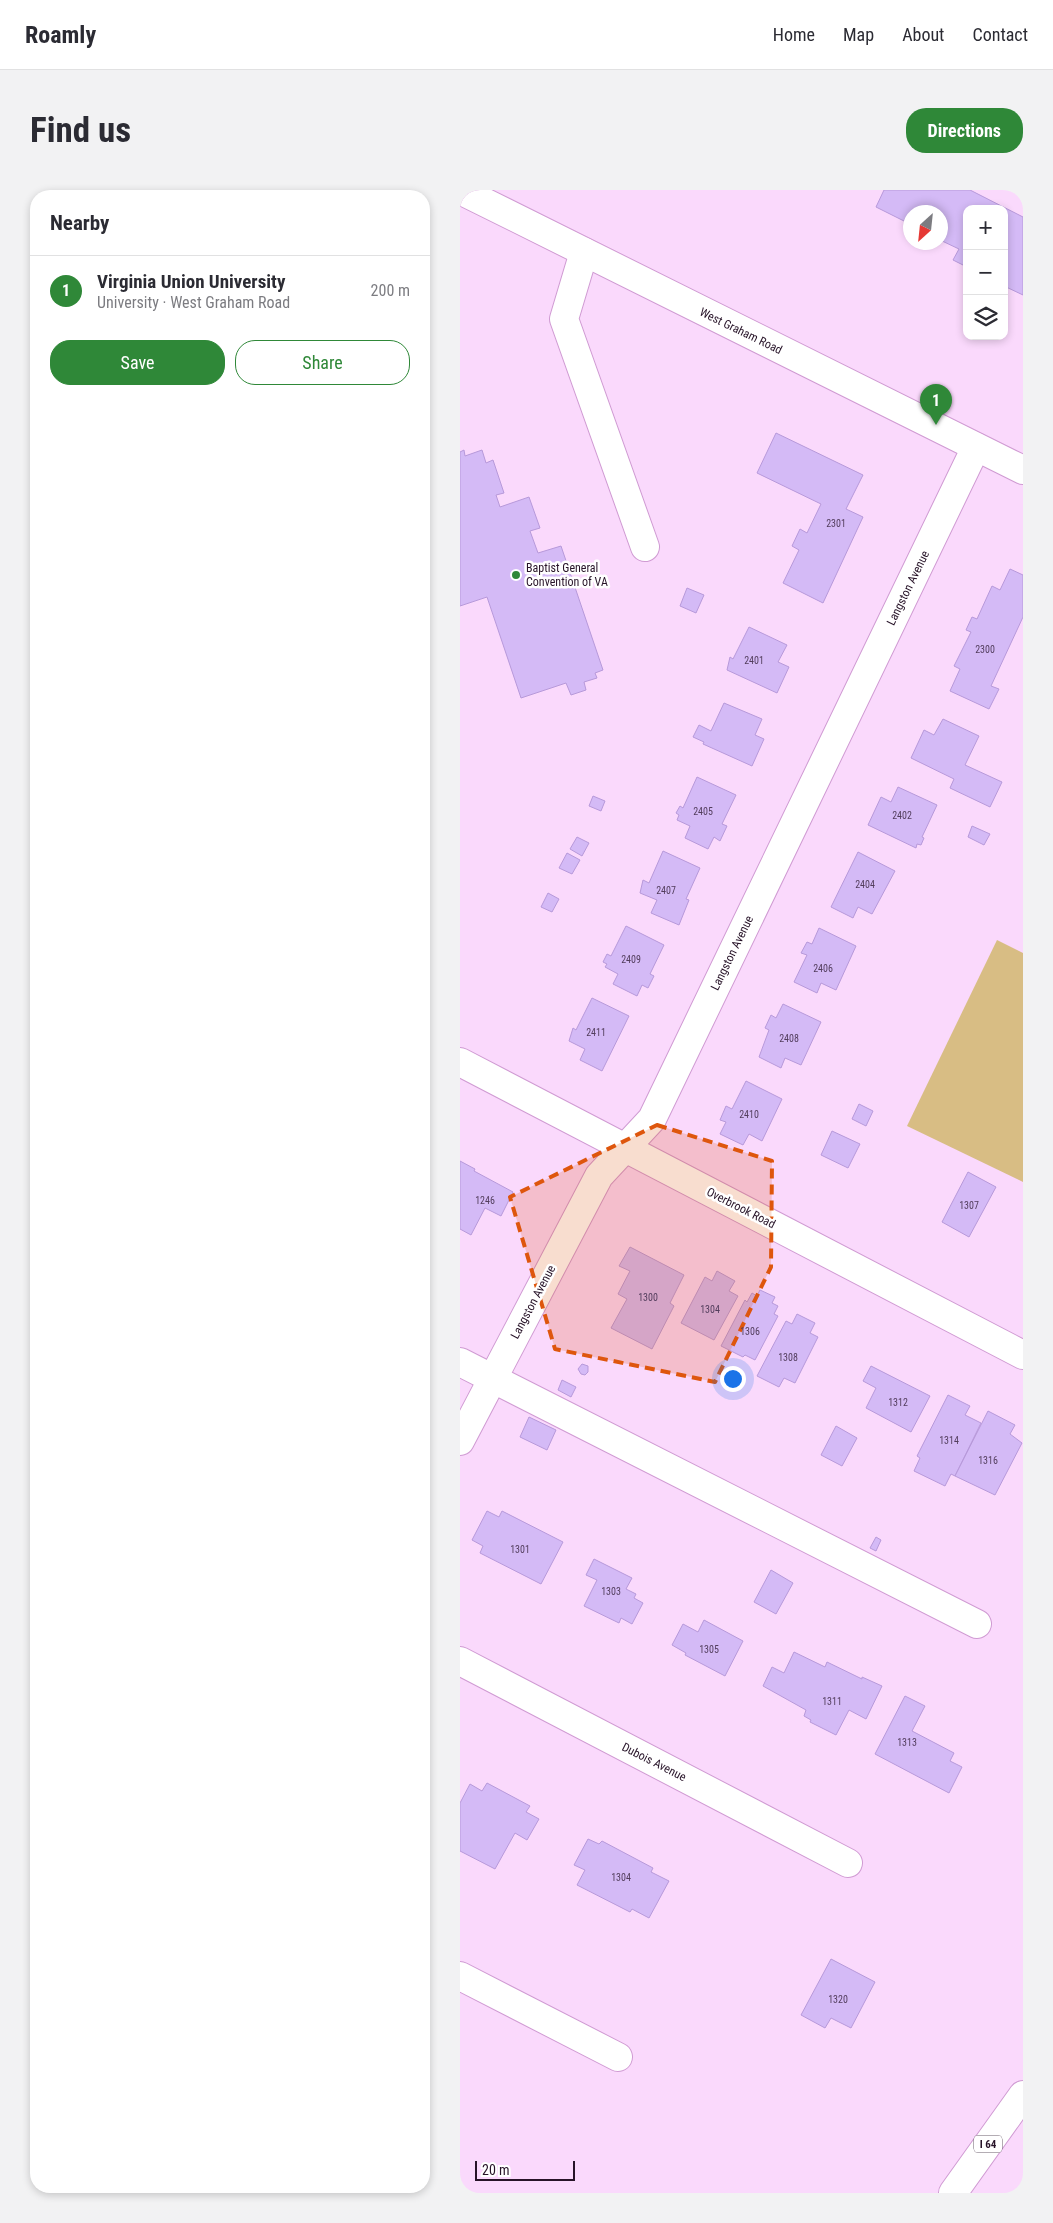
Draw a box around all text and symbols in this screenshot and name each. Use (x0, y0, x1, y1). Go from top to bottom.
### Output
text: Roamly (25, 21, 96, 49)
text: Home (773, 24, 815, 45)
text: Map (843, 24, 874, 45)
text: About (902, 24, 944, 45)
text: Contact (972, 24, 1028, 45)
button: Directions (906, 108, 1023, 153)
text: Find us (30, 110, 131, 151)
north arrow (903, 205, 948, 250)
map controls (963, 205, 1008, 340)
button: + (963, 205, 1008, 250)
text: Nearby (50, 211, 109, 235)
button: − (963, 250, 1008, 295)
text: Virginia Union University (97, 270, 285, 293)
text: 1 (62, 281, 70, 300)
text: 200 m (371, 281, 410, 300)
text: University · West Graham Road (97, 293, 290, 312)
button: layers (963, 295, 1008, 340)
street label: West Graham Road (697, 305, 785, 357)
button: Save (50, 340, 225, 385)
button: Share (235, 340, 410, 385)
pin: 1 (920, 384, 952, 425)
house number: 2301 (826, 518, 846, 529)
street label: Langston Avenue (884, 548, 932, 628)
place label: Baptist General Convention of VA (526, 561, 608, 589)
marker: Baptist General Convention of VA (510, 569, 522, 581)
house number: 2300 (975, 644, 995, 655)
house number: 2401 (744, 655, 764, 666)
house number: 2405 (693, 806, 713, 817)
house number: 2402 (892, 810, 912, 821)
house number: 2404 (855, 879, 875, 890)
house number: 2407 (656, 885, 676, 896)
street label: Langston Avenue (708, 913, 756, 993)
house number: 2409 (621, 954, 641, 965)
house number: 2406 (813, 963, 833, 974)
house number: 2411 (586, 1027, 606, 1038)
house number: 2408 (779, 1033, 799, 1044)
house number: 2410 (739, 1109, 759, 1120)
street label: Overbrook Road (704, 1185, 778, 1231)
house number: 1246 (475, 1195, 495, 1206)
house number: 1307 (959, 1200, 979, 1211)
street label: Langston Avenue (508, 1263, 558, 1341)
house number: 1300 (638, 1292, 658, 1303)
house number: 1304 (700, 1304, 720, 1315)
house number: 1306 (740, 1326, 760, 1337)
house number: 1308 (778, 1352, 798, 1363)
your location (720, 1366, 746, 1392)
house number: 1312 (888, 1397, 908, 1408)
house number: 1314 (939, 1435, 959, 1446)
house number: 1316 (978, 1455, 998, 1466)
house number: 1301 (510, 1544, 530, 1555)
house number: 1303 (601, 1586, 621, 1597)
house number: 1305 (699, 1644, 719, 1655)
house number: 1311 (822, 1696, 842, 1707)
house number: 1313 (897, 1737, 917, 1748)
street label: Dubois Avenue (620, 1740, 689, 1784)
house number: 1304 (611, 1872, 631, 1883)
house number: 1320 (828, 1994, 848, 2005)
road number: I 64 (974, 2136, 1002, 2152)
scale bar (475, 2158, 575, 2181)
text: 20 m (482, 2162, 510, 2178)

